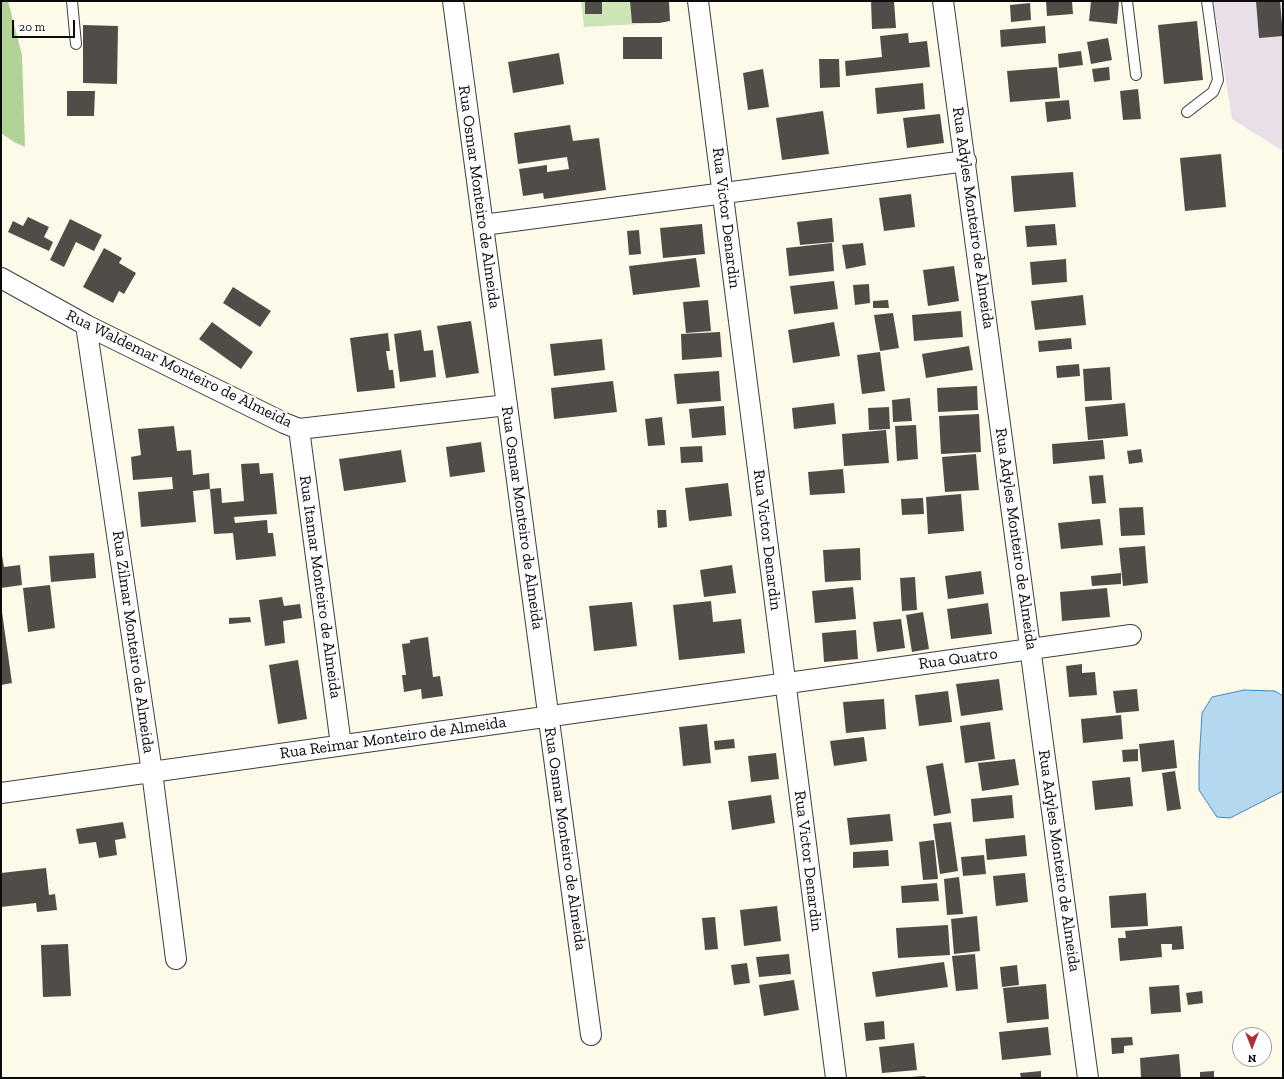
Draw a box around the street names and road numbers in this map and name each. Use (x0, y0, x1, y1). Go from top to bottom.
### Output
street label: Rua Osmar Monteiro de Almeida (454, 84, 504, 310)
street label: Rua Adyles Monteiro de Almeida (948, 106, 998, 330)
street label: Rua Victor Denardin (708, 147, 744, 289)
street label: Rua Waldemar Monteiro de Almeida (63, 306, 295, 432)
street label: Rua Osmar Monteiro de Almeida (497, 405, 547, 631)
street label: Rua Adyles Monteiro de Almeida (991, 427, 1041, 651)
street label: Rua Victor Denardin (749, 469, 785, 611)
street label: Rua Itamar Monteiro de Almeida (295, 474, 345, 700)
street label: Rua Zilmar Monteiro de Almeida (108, 529, 158, 755)
street label: Rua Quatro (917, 644, 999, 674)
street label: Rua Reimar Monteiro de Almeida (279, 713, 507, 763)
street label: Rua Osmar Monteiro de Almeida (540, 726, 590, 952)
street label: Rua Adyles Monteiro de Almeida (1034, 749, 1084, 973)
street label: Rua Victor Denardin (790, 790, 826, 932)

